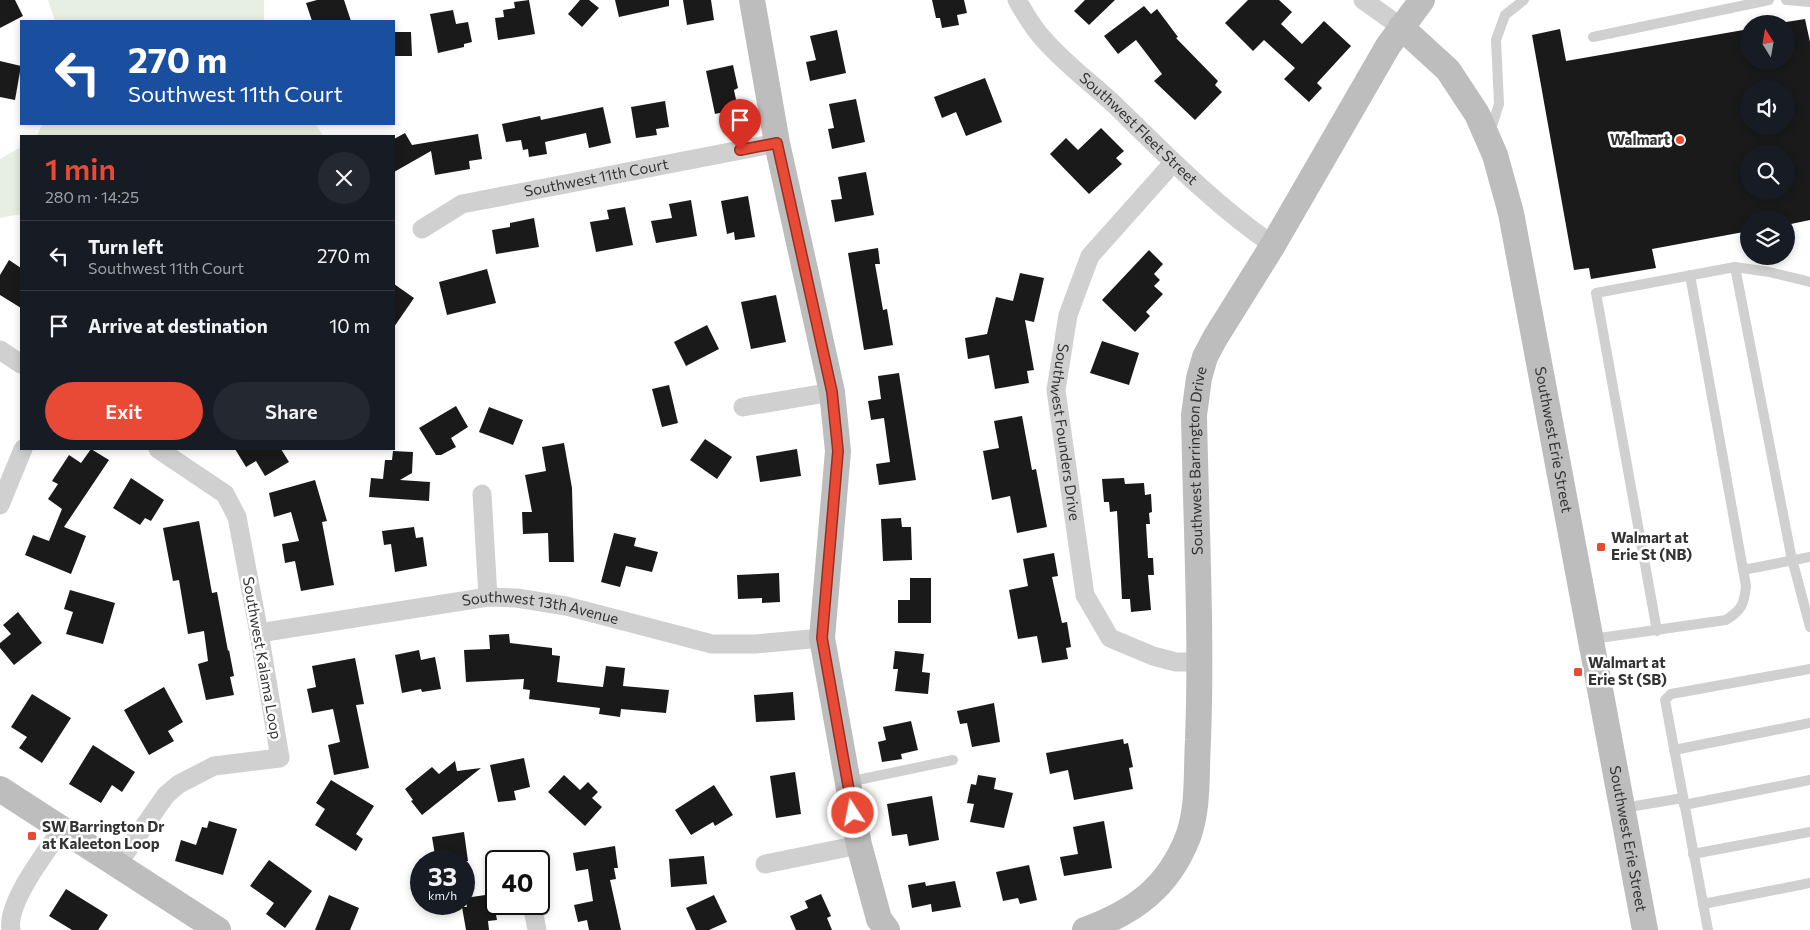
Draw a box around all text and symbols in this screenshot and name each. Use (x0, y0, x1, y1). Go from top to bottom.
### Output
north arrow (1740, 15, 1795, 70)
map controls (1740, 15, 1795, 265)
text: 270 m (128, 37, 227, 80)
icon: left (45, 40, 110, 105)
street label: Southwest Fleet Street (1076, 68, 1202, 188)
text: Southwest 11th Court (128, 80, 343, 107)
button: sound (1740, 80, 1795, 135)
pin (719, 99, 761, 150)
icon: arrive (726, 106, 754, 134)
place label: Walmart (1610, 130, 1670, 148)
marker: Walmart (1674, 134, 1686, 146)
button: search (1740, 145, 1795, 200)
text: 1 min (45, 149, 116, 186)
button: close (318, 152, 370, 204)
street label: Southwest 11th Court (522, 154, 670, 200)
text: 280 m · 14:25 (45, 187, 139, 206)
button: layers (1740, 210, 1795, 265)
text: Turn left (88, 235, 163, 258)
icon: left (45, 242, 73, 270)
text: 270 m (317, 244, 370, 267)
text: Southwest 11th Court (88, 258, 244, 277)
icon: arrive (45, 312, 73, 340)
text: Arrive at destination (88, 314, 268, 337)
text: 10 m (329, 314, 370, 337)
street label: Southwest Founders Drive (1047, 342, 1084, 522)
street label: Southwest Barrington Drive (1184, 364, 1210, 555)
street label: Southwest Erie Street (1532, 365, 1577, 514)
button: Exit (45, 382, 203, 440)
button: Share (213, 382, 370, 440)
place label: Walmart at Erie St (NB) (1611, 528, 1692, 563)
marker: Walmart at Erie St (NB) (1595, 541, 1607, 553)
street label: Southwest Kalama Loop (240, 575, 286, 741)
street label: Southwest 13th Avenue (460, 587, 621, 627)
place label: Walmart at Erie St (SB) (1588, 653, 1667, 688)
marker: Walmart at Erie St (SB) (1572, 666, 1584, 678)
street label: Southwest Erie Street (1606, 764, 1651, 913)
position arrow (826, 786, 878, 838)
place label: SW Barrington Dr at Kaleeton Loop (42, 817, 165, 852)
marker: SW Barrington Dr at Kaleeton Loop (26, 830, 38, 842)
speed limit sign: 40 (485, 850, 550, 915)
text: 33 (428, 861, 457, 891)
text: km/h (428, 888, 457, 902)

